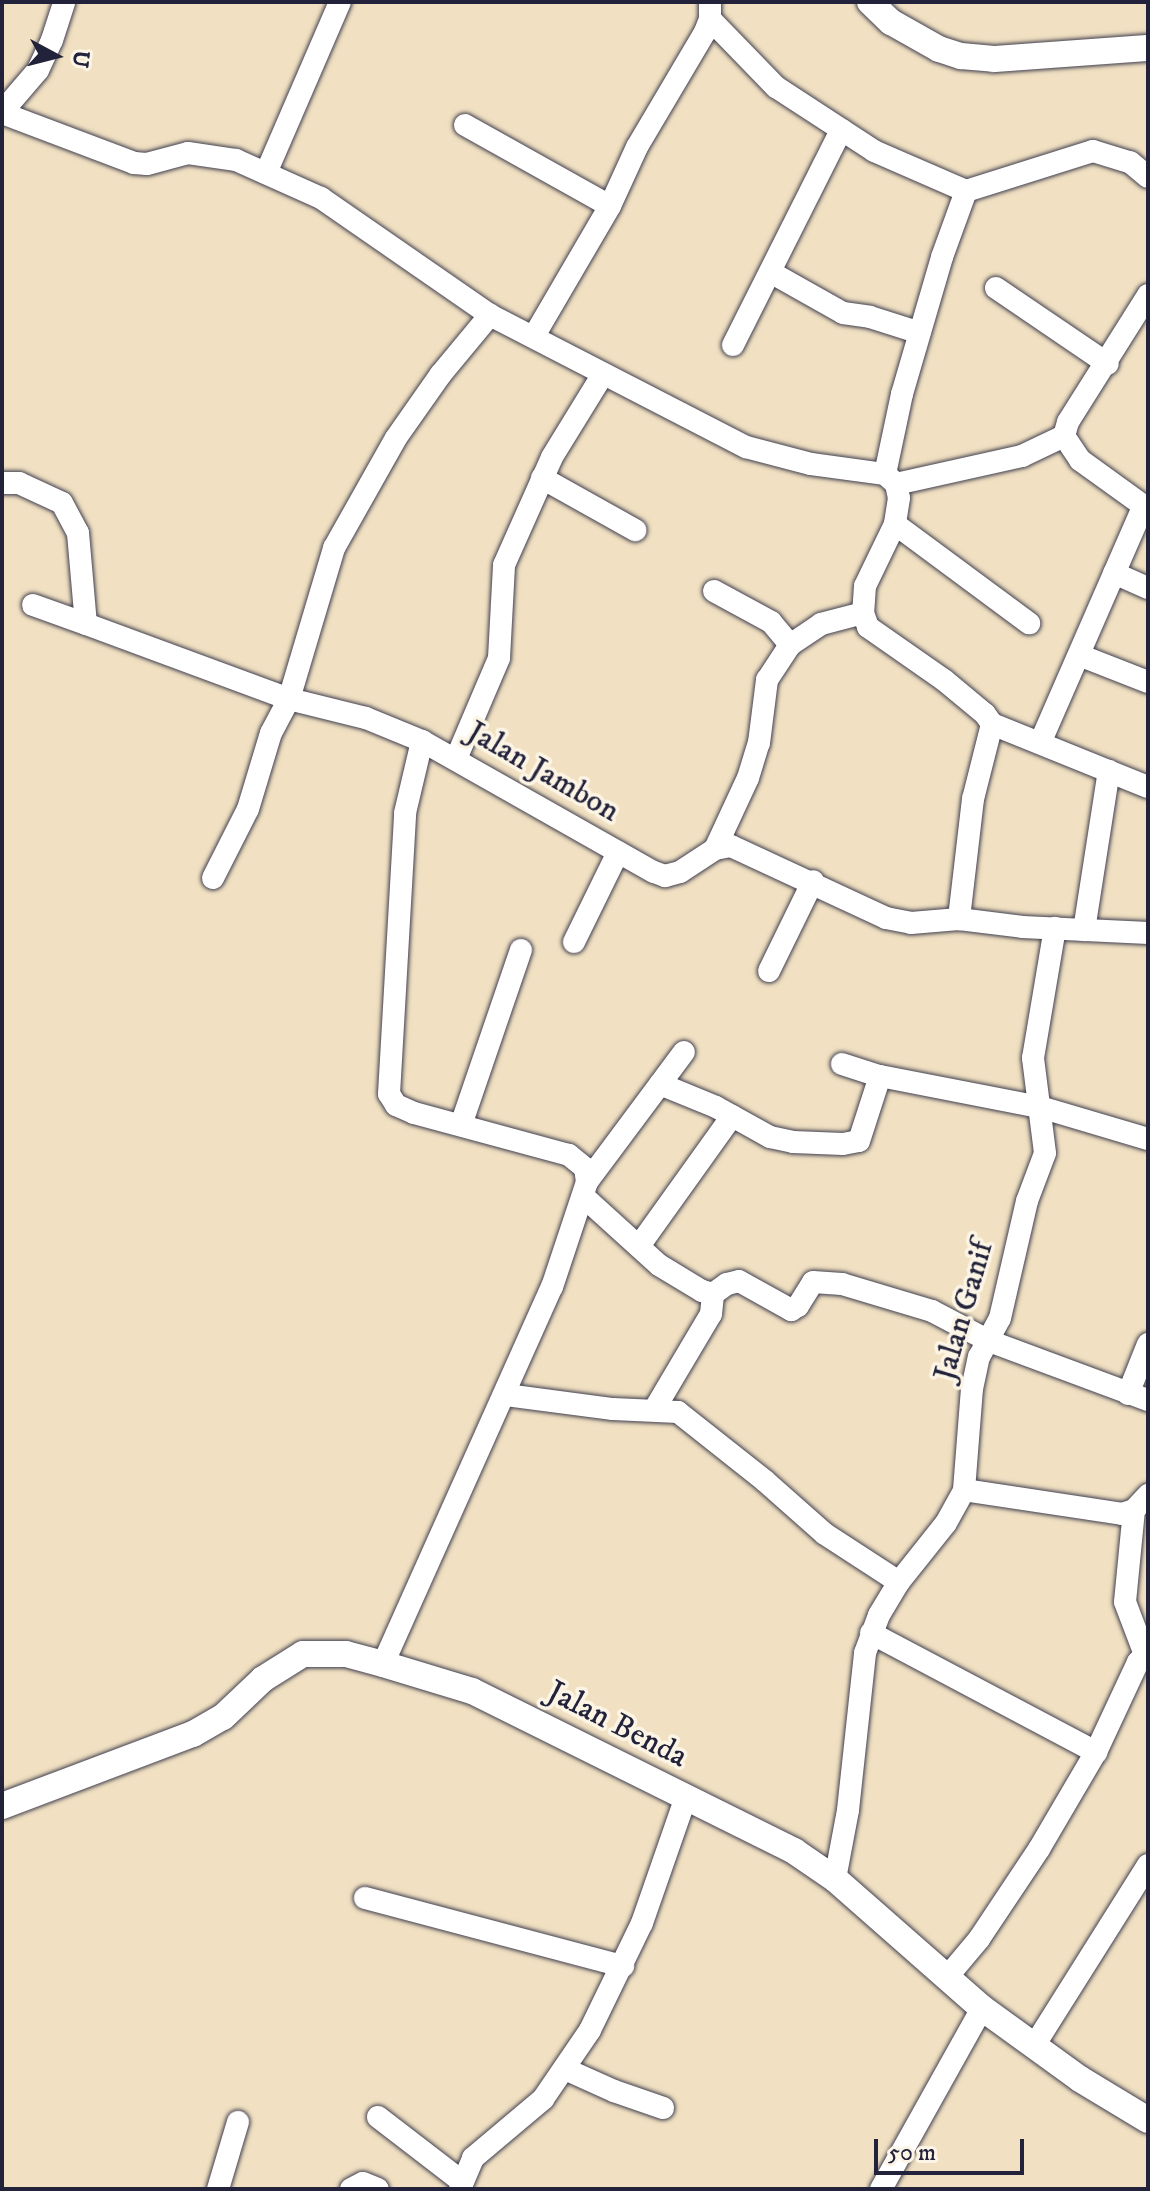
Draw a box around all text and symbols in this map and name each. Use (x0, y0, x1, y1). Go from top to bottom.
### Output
north arrow (16, 16, 96, 96)
text: U (66, 49, 95, 69)
street label: Jalan Jambon (460, 713, 626, 831)
street label: Jalan Ganif (926, 1237, 1002, 1385)
street label: Jalan Benda (540, 1673, 694, 1777)
scale bar (878, 2123, 1028, 2173)
text: 50 m (888, 2138, 936, 2168)

